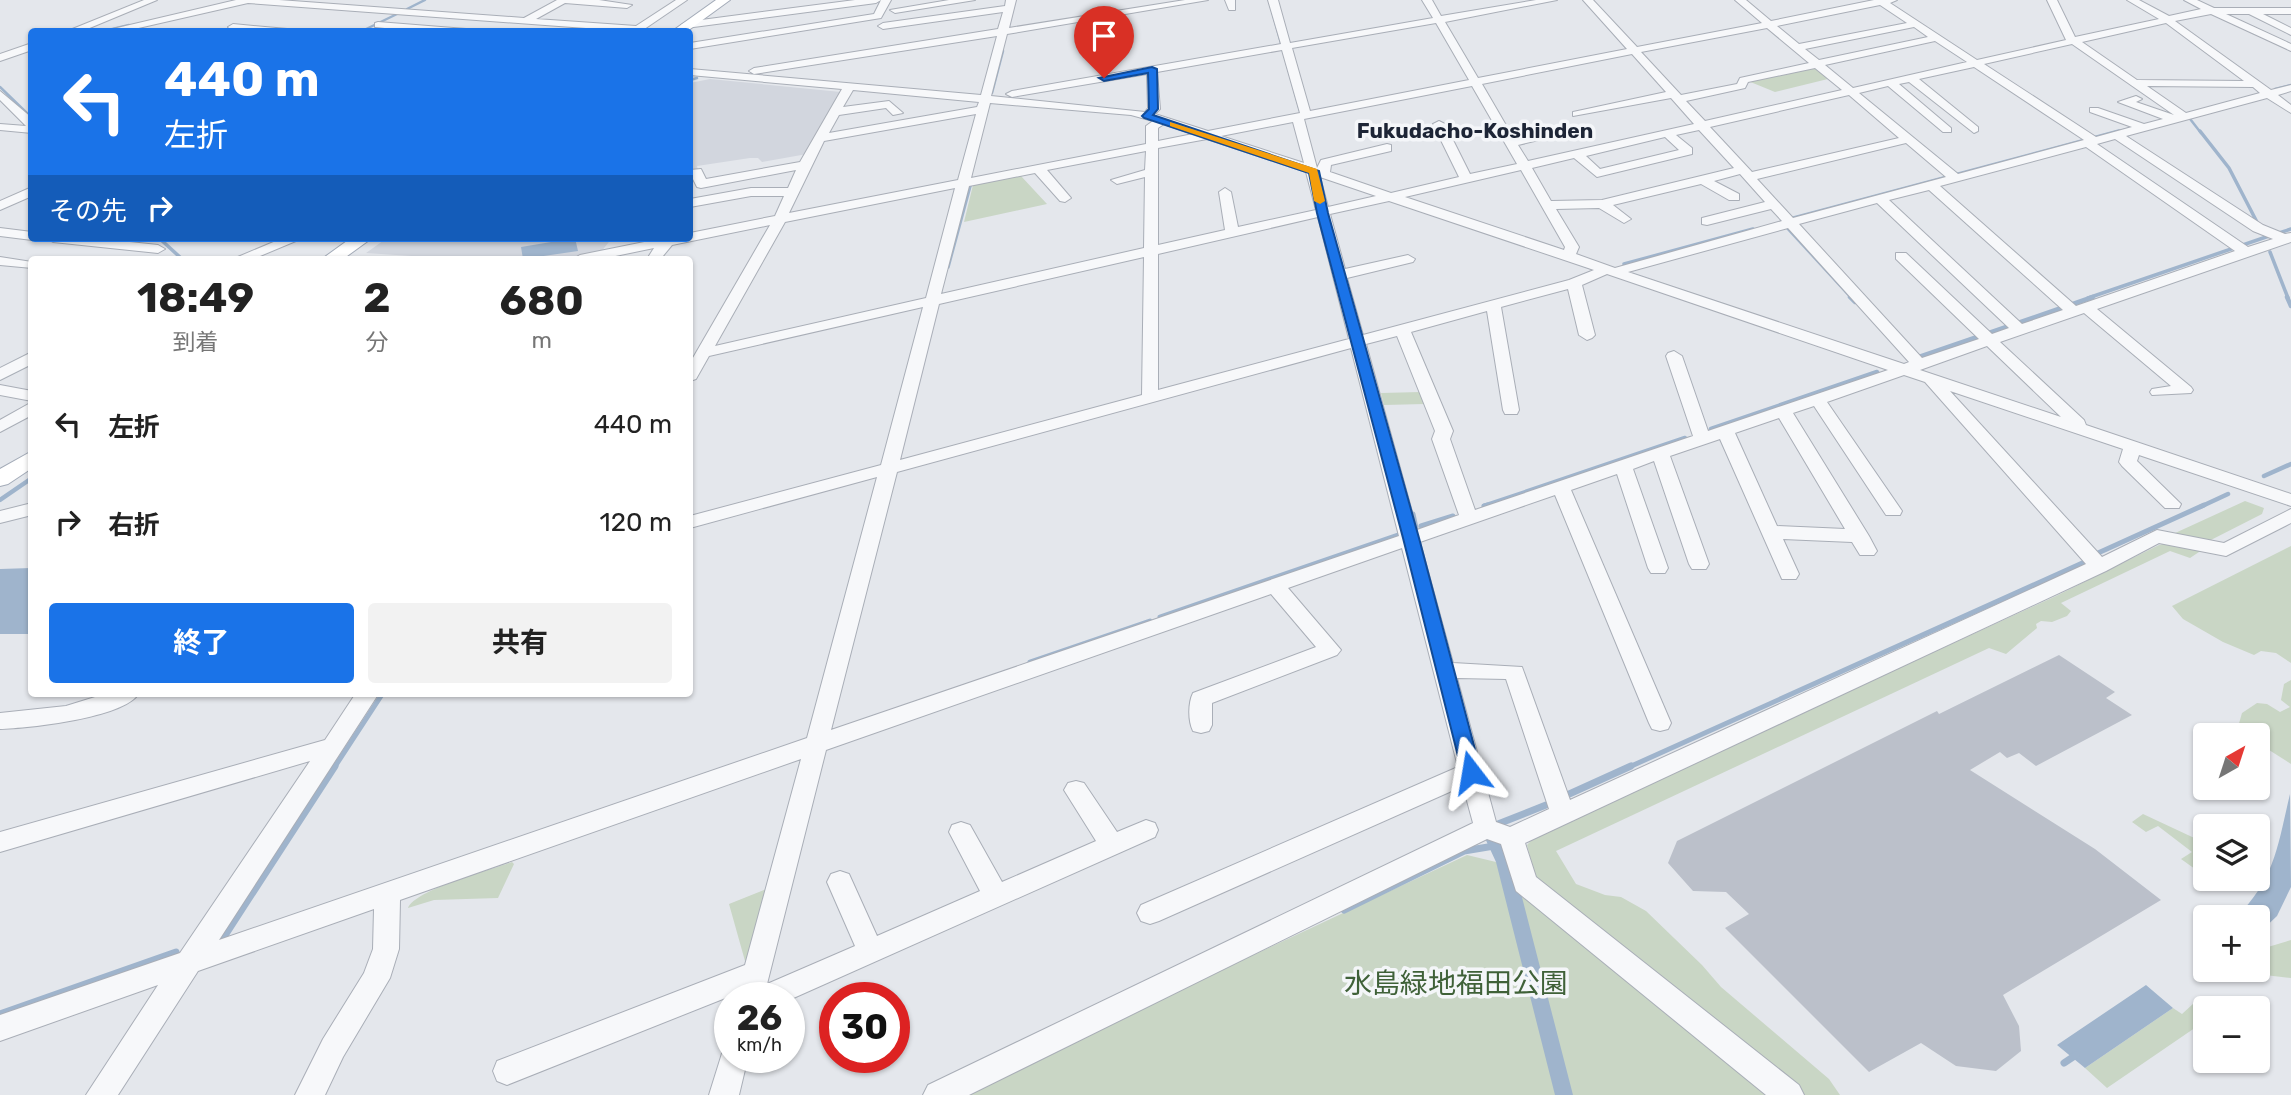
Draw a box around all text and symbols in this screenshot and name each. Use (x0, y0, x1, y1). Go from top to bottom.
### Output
pin (1074, 6, 1134, 78)
icon: arrive (1085, 17, 1123, 55)
text: 440 m (164, 50, 320, 108)
icon: left (49, 56, 140, 147)
text: 左折 (164, 116, 228, 154)
district label: Fukudacho-Koshinden (1357, 118, 1593, 143)
icon: right (141, 189, 179, 227)
text: その先 (49, 196, 127, 227)
text: 18:49 (137, 273, 254, 323)
text: 2 (363, 273, 391, 323)
text: 680 (500, 276, 584, 326)
text: m (532, 326, 552, 354)
text: 到着 (173, 328, 219, 356)
text: 分 (365, 328, 388, 356)
icon: left (49, 405, 87, 443)
text: 440 m (594, 409, 672, 440)
text: 左折 (108, 412, 160, 443)
icon: right (49, 503, 87, 541)
text: 120 m (600, 507, 672, 538)
text: 右折 (108, 510, 160, 541)
button: 終了 (49, 603, 354, 683)
button: 共有 (368, 603, 672, 683)
north arrow (2193, 723, 2270, 800)
map controls (2193, 723, 2270, 1073)
position arrow (1434, 735, 1508, 809)
button: layers (2193, 814, 2270, 891)
button: + (2193, 905, 2270, 982)
park label: 水島緑地福田公園 (1344, 967, 1568, 1000)
speed limit sign: 30 (819, 982, 910, 1073)
button: − (2193, 996, 2270, 1073)
text: 26 (737, 997, 782, 1039)
text: km/h (737, 1034, 782, 1056)

